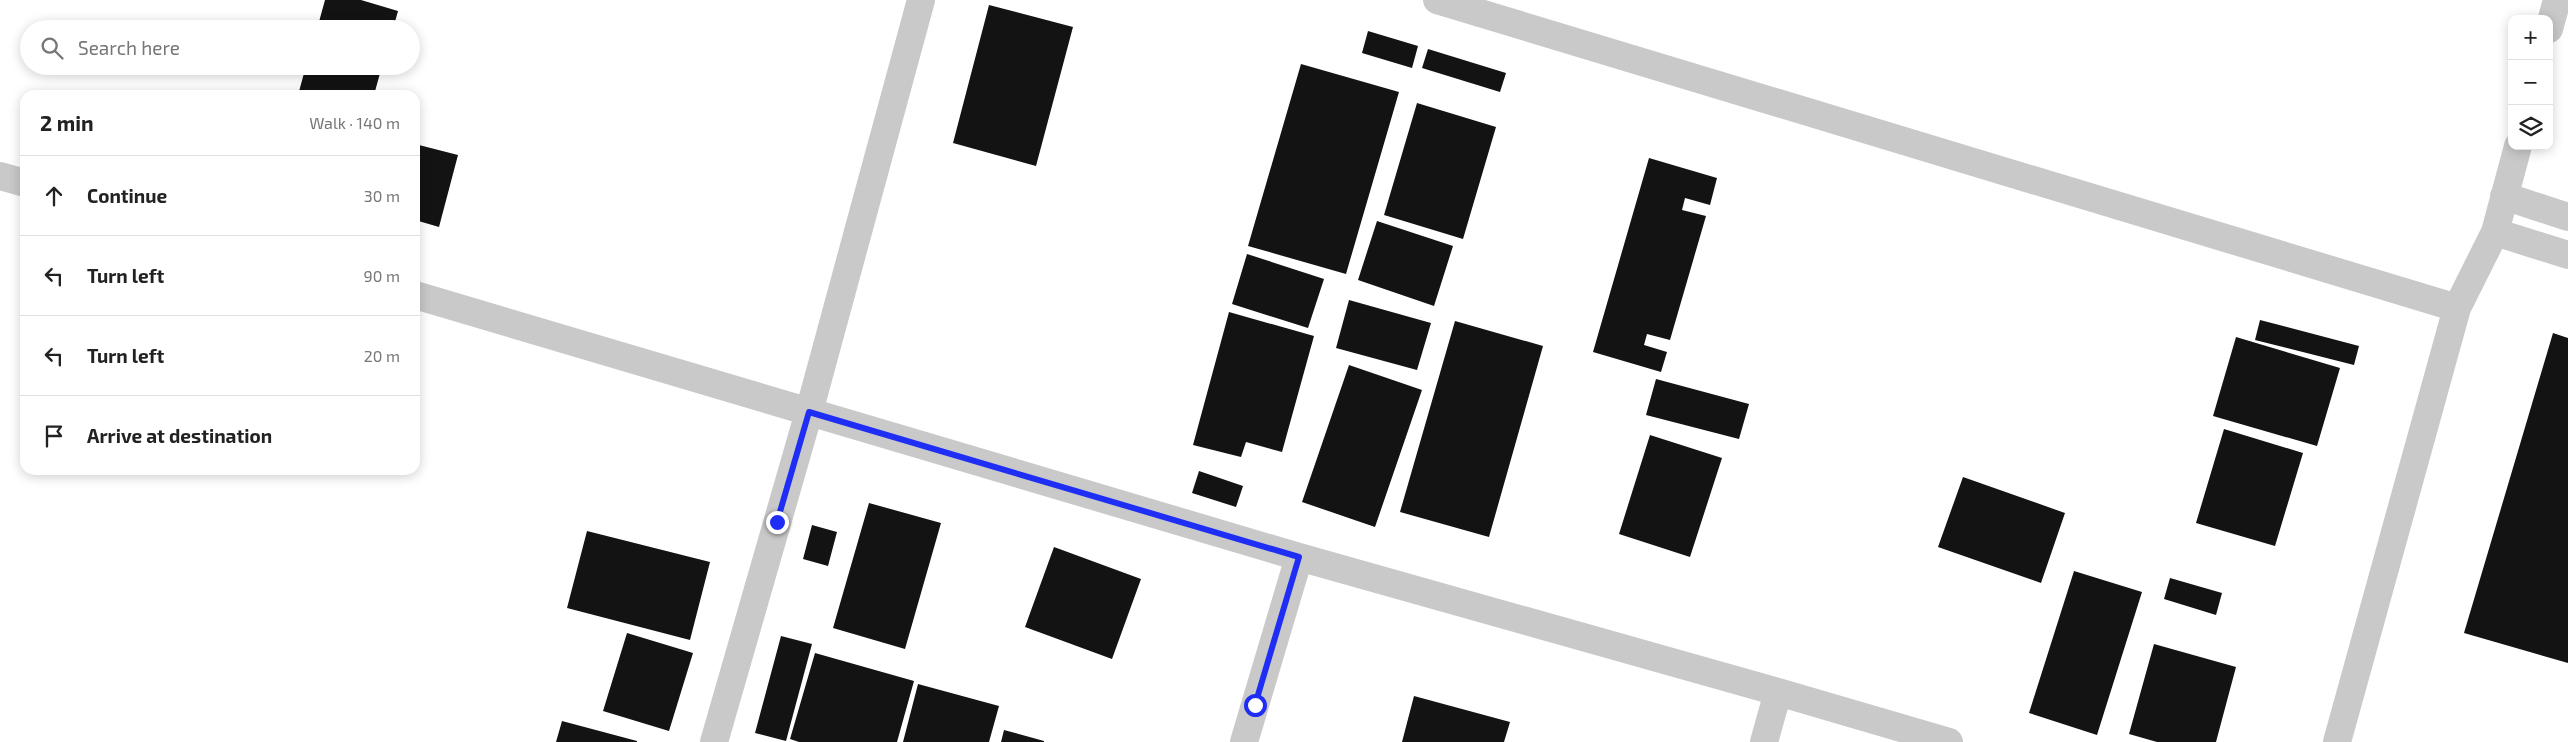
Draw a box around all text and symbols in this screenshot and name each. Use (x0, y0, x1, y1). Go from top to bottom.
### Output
map controls (2508, 15, 2553, 150)
button: + (2508, 15, 2553, 60)
search box (20, 20, 420, 75)
icon: search (38, 34, 66, 62)
text: Search here (78, 36, 180, 59)
button: − (2508, 60, 2553, 105)
button: layers (2508, 105, 2553, 150)
text: 2 min (40, 110, 94, 135)
text: Walk · 140 m (309, 113, 400, 132)
icon: ahead (40, 182, 68, 210)
text: Continue (87, 184, 167, 207)
text: 30 m (364, 186, 400, 205)
icon: left (40, 262, 68, 290)
text: Turn left (87, 264, 164, 287)
text: 90 m (364, 266, 400, 285)
icon: left (40, 342, 68, 370)
text: Turn left (87, 344, 164, 367)
text: 20 m (364, 346, 400, 365)
icon: arrive (40, 422, 68, 450)
text: Arrive at destination (87, 424, 272, 447)
route end (766, 511, 789, 534)
route start (1244, 694, 1267, 717)

